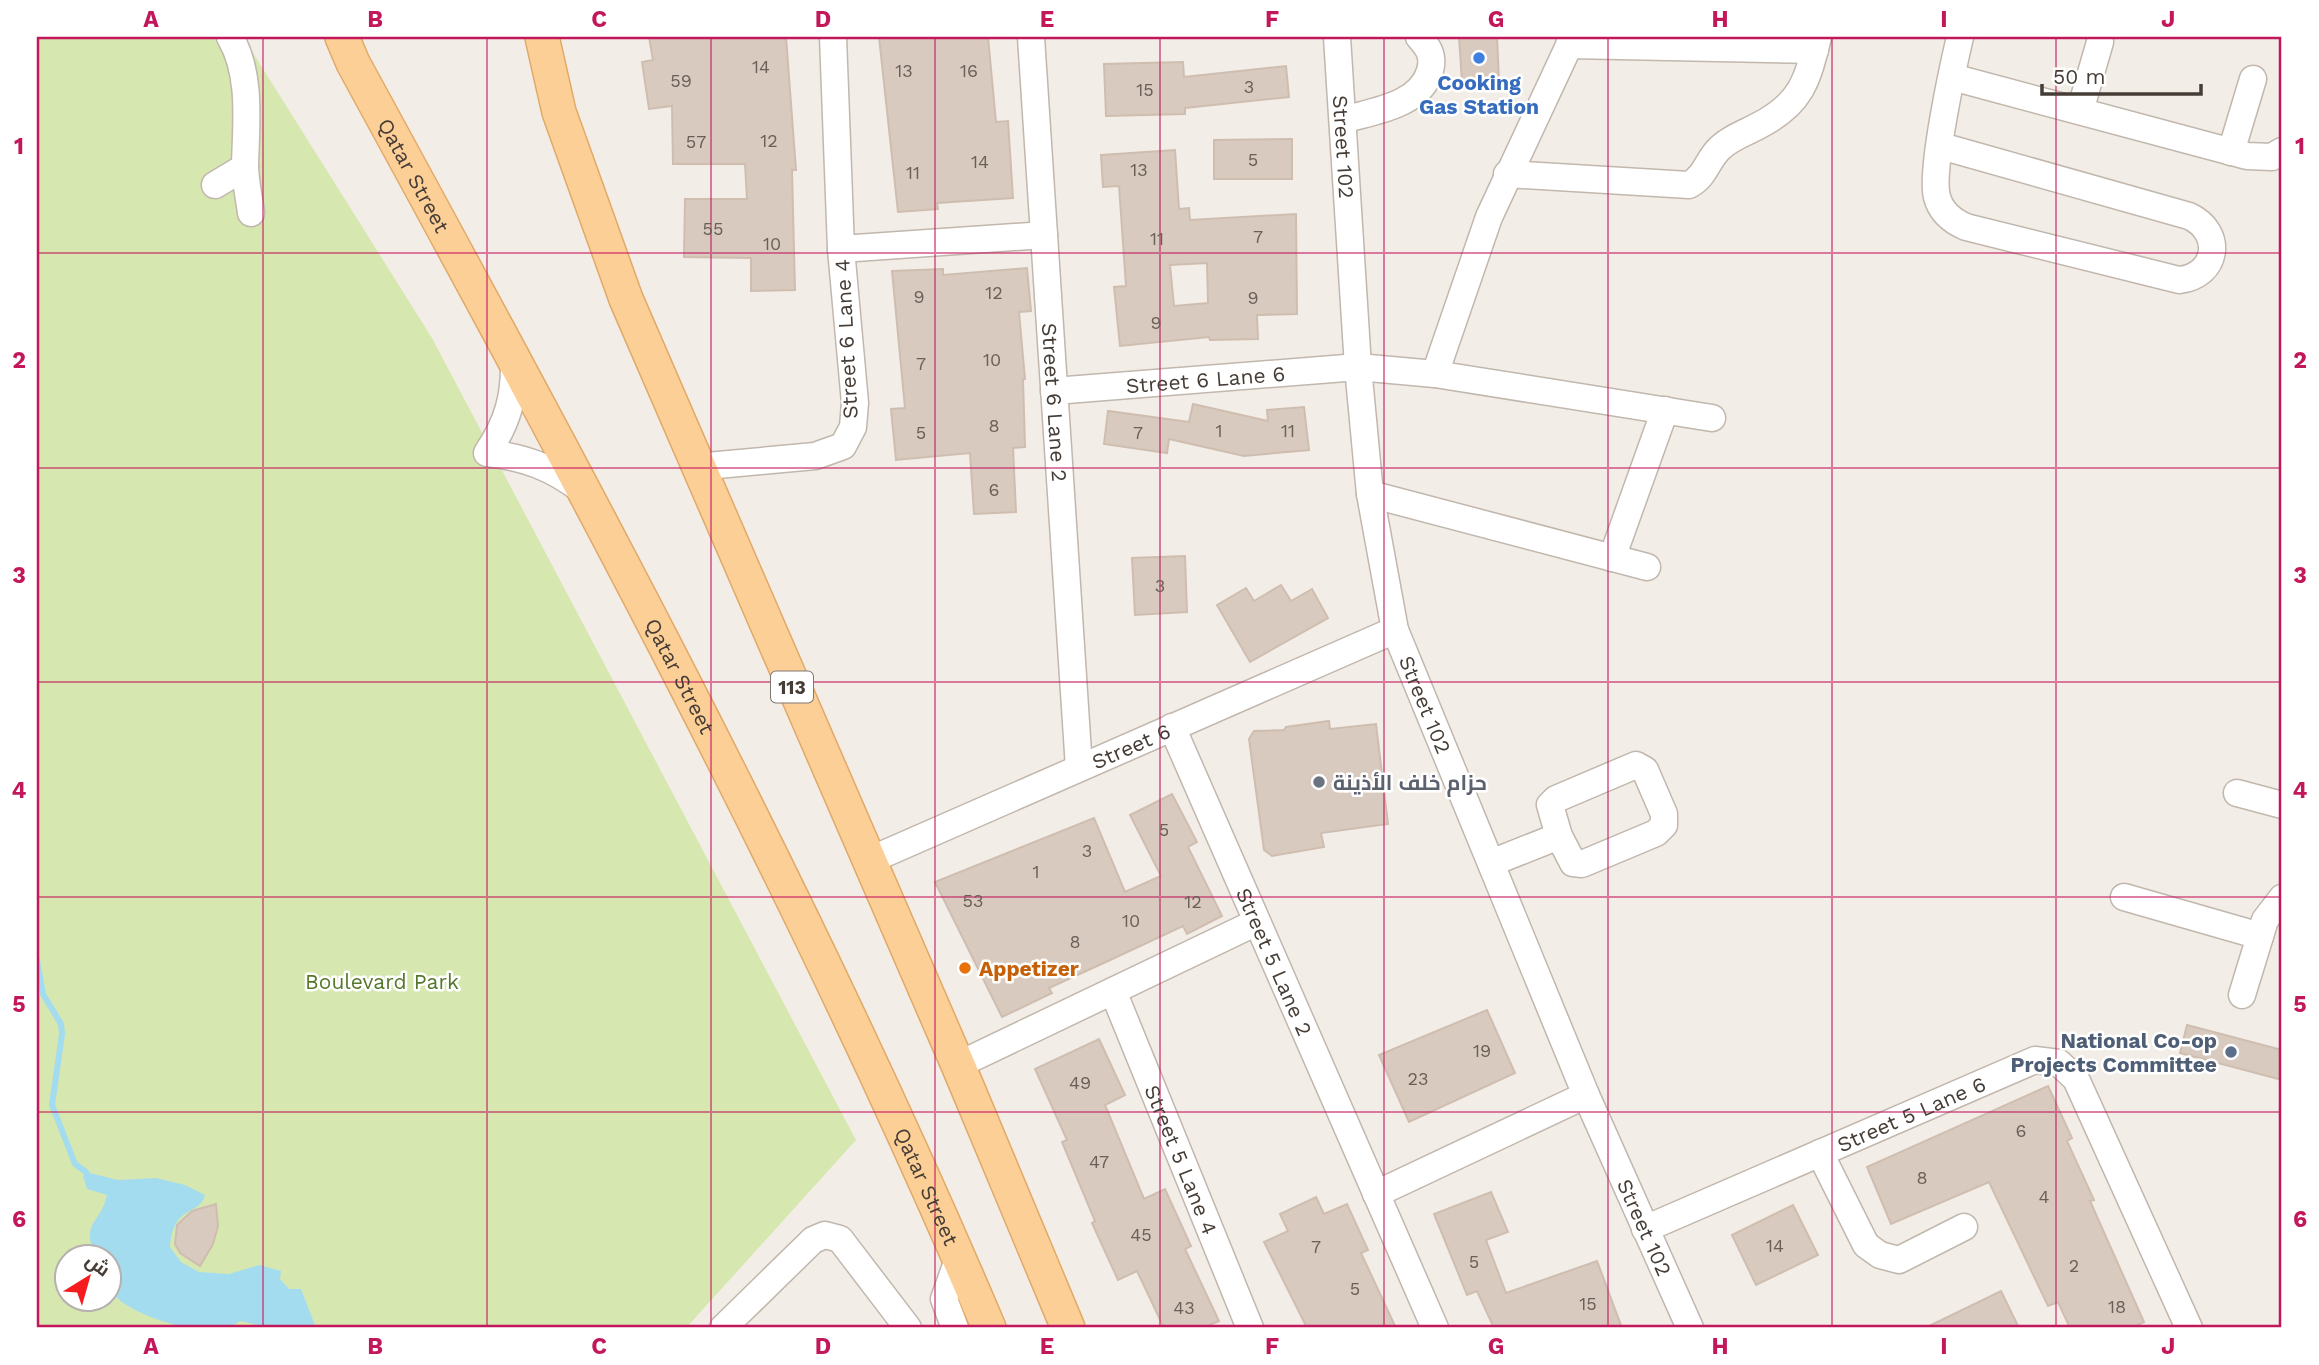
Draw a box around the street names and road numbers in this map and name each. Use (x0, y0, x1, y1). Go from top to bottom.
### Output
street label: Street 102 (1328, 94, 1360, 199)
street label: Qatar Street (373, 114, 455, 237)
street label: Street 6 Lane 4 (829, 259, 863, 419)
street label: Street 6 Lane 2 (1037, 322, 1073, 483)
street label: Street 6 Lane 6 (1125, 360, 1286, 398)
street label: Qatar Street (640, 614, 720, 738)
street label: Street 102 (1394, 652, 1457, 757)
road number: 113 (771, 672, 813, 702)
street label: Street 6 (1088, 718, 1174, 774)
street label: Street 5 Lane 2 (1231, 884, 1318, 1039)
street label: Street 5 Lane 6 (1833, 1071, 1989, 1157)
street label: Street 5 Lane 4 (1140, 1081, 1223, 1238)
street label: Qatar Street (890, 1123, 964, 1249)
street label: Street 102 (1613, 1175, 1678, 1280)

